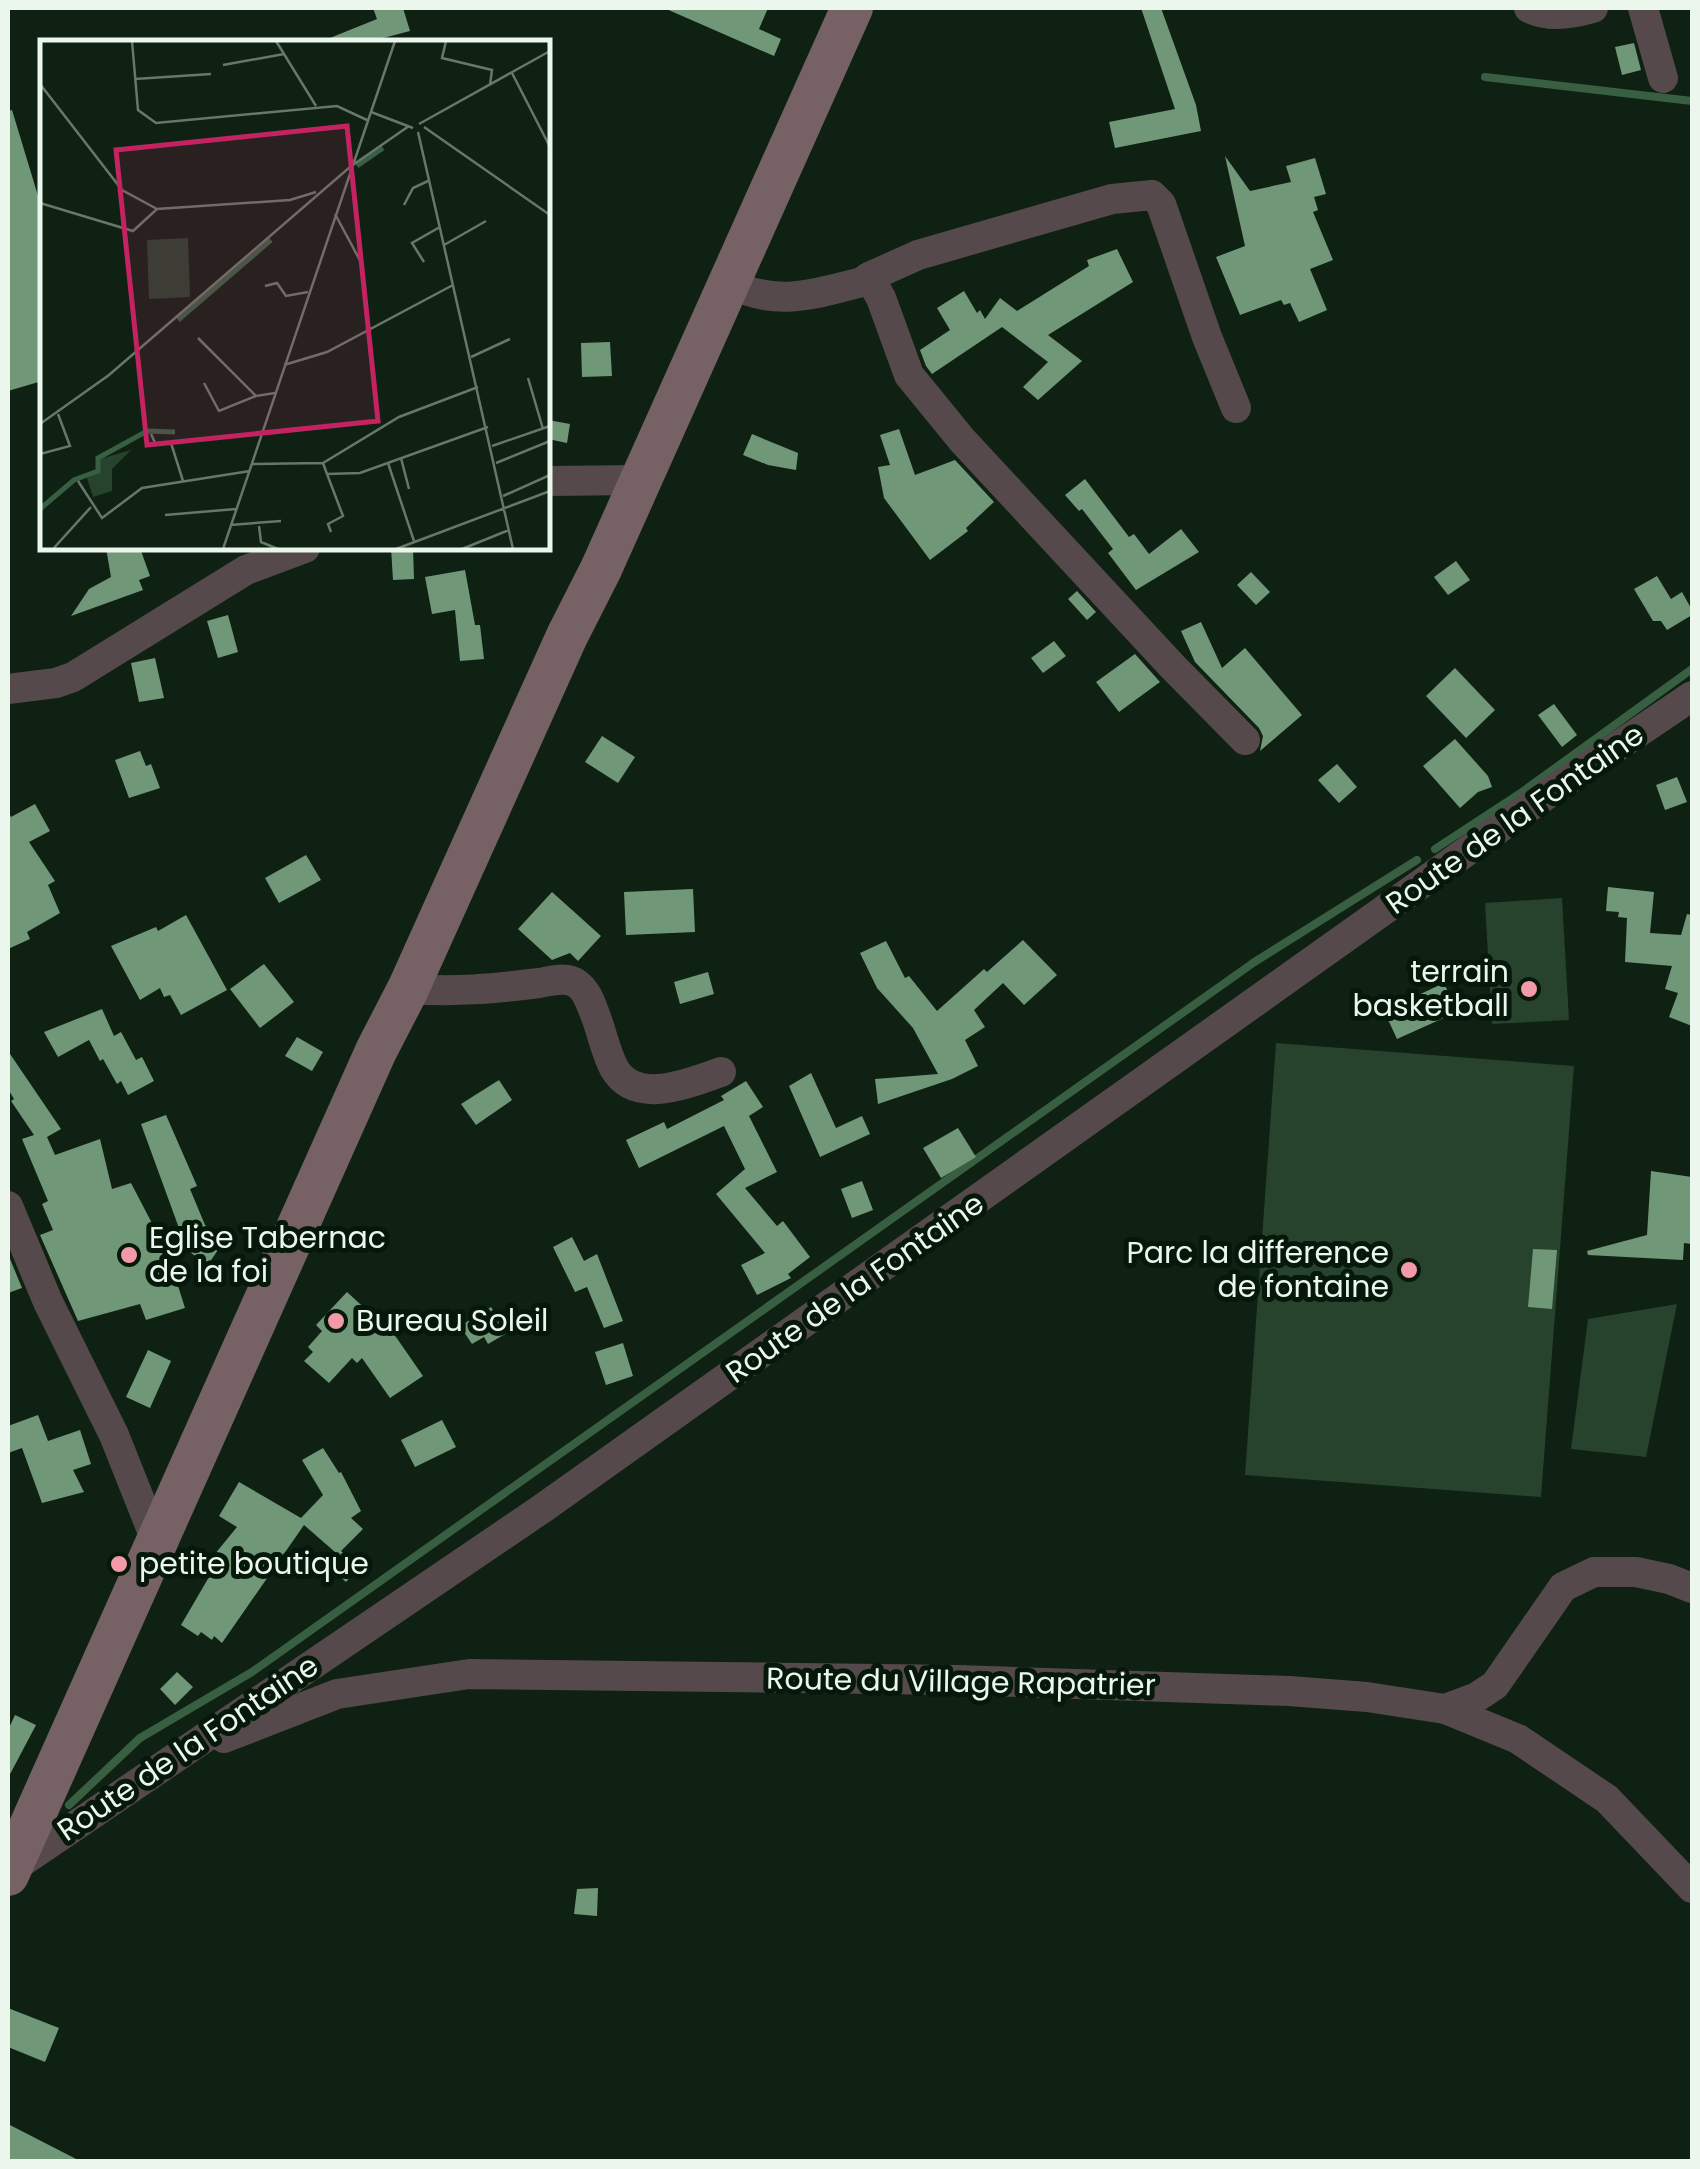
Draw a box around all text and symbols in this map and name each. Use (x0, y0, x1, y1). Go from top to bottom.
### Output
inset map (40, 40, 550, 550)
street label: Route de la Fontaine (1377, 713, 1653, 924)
place label: terrain basketball (1352, 950, 1509, 1027)
marker: terrain basketball (1518, 978, 1540, 1000)
street label: Route de la Fontaine (717, 1182, 993, 1393)
place label: Eglise Tabernac de la foi (149, 1216, 386, 1293)
place label: Parc la difference de fontaine (1126, 1231, 1389, 1308)
marker: Eglise Tabernac de la foi (118, 1244, 140, 1266)
marker: Parc la difference de fontaine (1398, 1259, 1420, 1281)
place label: Bureau Soleil (356, 1299, 548, 1342)
marker: Bureau Soleil (325, 1310, 347, 1332)
place label: petite boutique (139, 1542, 369, 1585)
marker: petite boutique (108, 1553, 130, 1575)
street label: Route de la Fontaine (49, 1644, 327, 1851)
street label: Route du Village Rapatrier (766, 1657, 1156, 1706)

